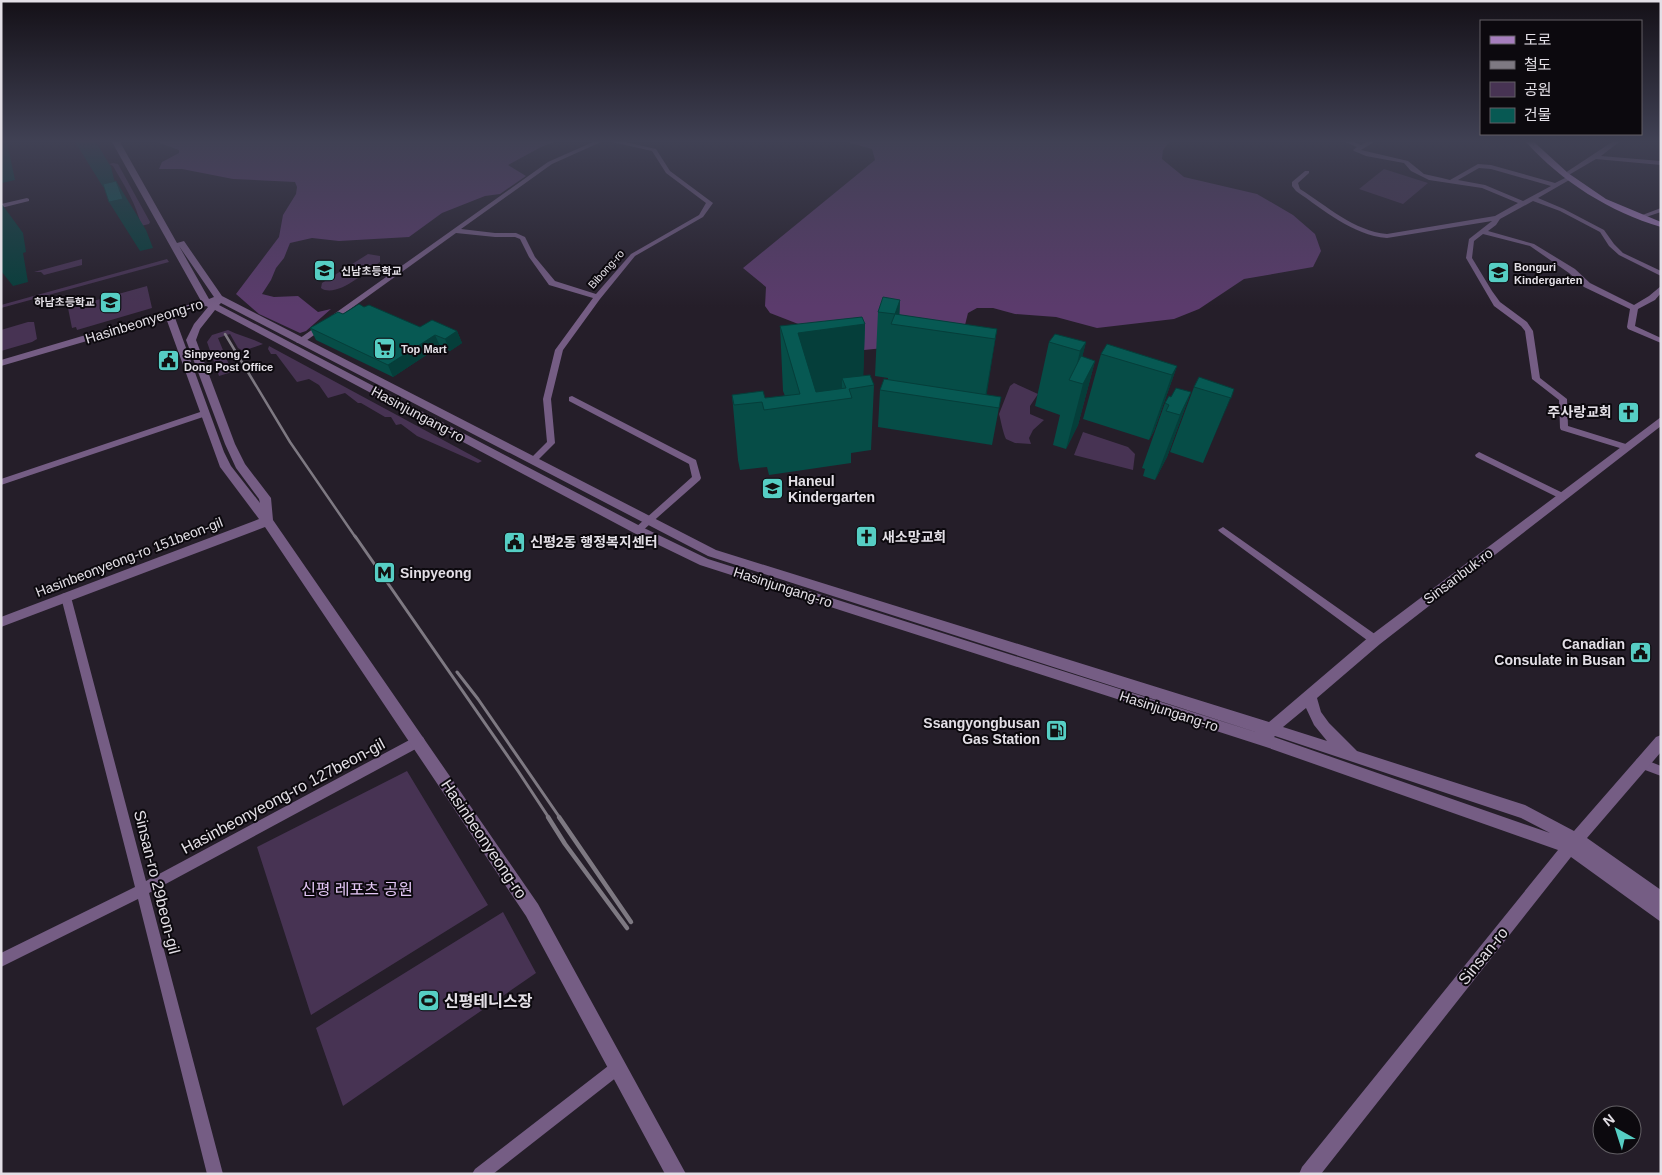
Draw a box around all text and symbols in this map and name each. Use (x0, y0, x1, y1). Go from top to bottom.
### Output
legend (1480, 20, 1642, 135)
text: 도로 (1524, 31, 1552, 48)
text: 철도 (1524, 56, 1552, 73)
text: 공원 (1524, 81, 1552, 98)
text: 건물 (1524, 106, 1552, 123)
street label: Bibong-ro (586, 247, 626, 291)
school or university icon: 신남초등학교 (313, 259, 337, 283)
school or university icon: Bonguri Kindergarten (1486, 261, 1510, 285)
place label: Bonguri Kindergarten (1514, 261, 1583, 286)
place label: 신남초등학교 (341, 265, 402, 277)
school or university icon: 하남초등학교 (99, 290, 123, 314)
street label: Hasinbeonyeong-ro (83, 295, 205, 347)
place label: 하남초등학교 (34, 296, 95, 308)
supermarket icon: Top Mart (373, 337, 397, 361)
place label: Top Mart (401, 343, 447, 355)
public building icon: Sinpyeong 2 Dong Post Office (156, 348, 180, 372)
place label: Sinpyeong 2 Dong Post Office (184, 348, 273, 373)
street label: Hasinjungang-ro (369, 383, 467, 445)
church icon: 주사랑교회 (1616, 400, 1640, 424)
place label: 주사랑교회 (1548, 404, 1612, 420)
place label: Haneul Kindergarten (788, 473, 875, 505)
school or university icon: Haneul Kindergarten (760, 477, 784, 501)
street label: Hasinbeonyeong-ro 151beon-gil (33, 514, 225, 600)
church icon: 새소망교회 (854, 525, 878, 549)
place label: 새소망교회 (882, 529, 946, 545)
public building icon: 신평2동 행정복지센터 (502, 530, 526, 554)
place label: 신평2동 행정복지센터 (530, 534, 658, 550)
street label: Sinsanbuk-ro (1420, 545, 1496, 607)
metro station icon: Sinpyeong (372, 561, 396, 585)
street label: Hasinjungang-ro (732, 564, 835, 611)
place label: Sinpyeong (400, 565, 472, 581)
place label: Canadian Consulate in Busan (1494, 636, 1625, 668)
public building icon: Canadian Consulate in Busan (1629, 640, 1653, 664)
street label: Hasinjungang-ro (1118, 688, 1221, 735)
place label: Ssangyongbusan Gas Station (923, 715, 1040, 747)
fuel station icon: Ssangyongbusan Gas Station (1044, 719, 1068, 743)
street label: Hasinbeonyeong-ro 127beon-gil (178, 735, 388, 857)
street label: Hasinbeonyeong-ro (438, 776, 530, 902)
street label: Sinsan-ro 29beon-gil (131, 808, 183, 956)
park label: 신평 레포츠 공원 (301, 881, 413, 898)
street label: Sinsan-ro (1455, 924, 1511, 988)
sports icon: 신평테니스장 (416, 989, 440, 1013)
place label: 신평테니스장 (444, 993, 533, 1010)
north arrow (1592, 1105, 1642, 1155)
text: N (1600, 1110, 1618, 1129)

